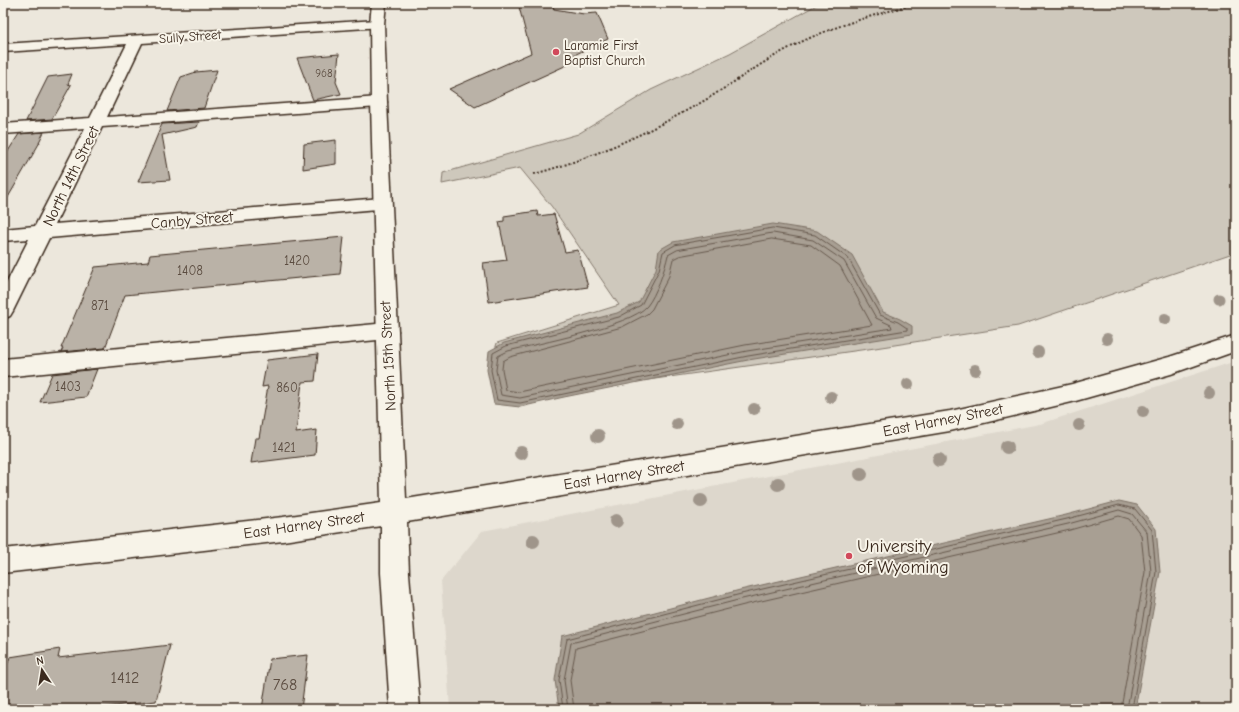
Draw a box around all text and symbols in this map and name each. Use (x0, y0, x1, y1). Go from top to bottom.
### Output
street label: Sully Street (158, 27, 223, 46)
place label: Laramie First Baptist Church (564, 38, 645, 68)
marker: Laramie First Baptist Church (551, 47, 561, 57)
house number: 968 (315, 67, 333, 80)
street label: North 14th Street (39, 122, 103, 229)
street label: Canby Street (150, 207, 235, 233)
house number: 1420 (284, 253, 310, 268)
house number: 1408 (177, 263, 203, 278)
house number: 871 (91, 298, 109, 313)
street label: North 15th Street (376, 300, 400, 411)
house number: 1403 (55, 379, 81, 394)
house number: 860 (276, 380, 298, 395)
street label: East Harney Street (881, 399, 1005, 440)
house number: 1421 (272, 440, 296, 455)
street label: East Harney Street (562, 456, 686, 493)
street label: East Harney Street (242, 508, 366, 542)
place label: University of Wyoming (857, 536, 949, 578)
marker: University of Wyoming (844, 551, 854, 561)
north arrow (22, 650, 62, 690)
text: N (35, 654, 45, 668)
house number: 1412 (111, 669, 139, 687)
house number: 768 (273, 676, 297, 694)

